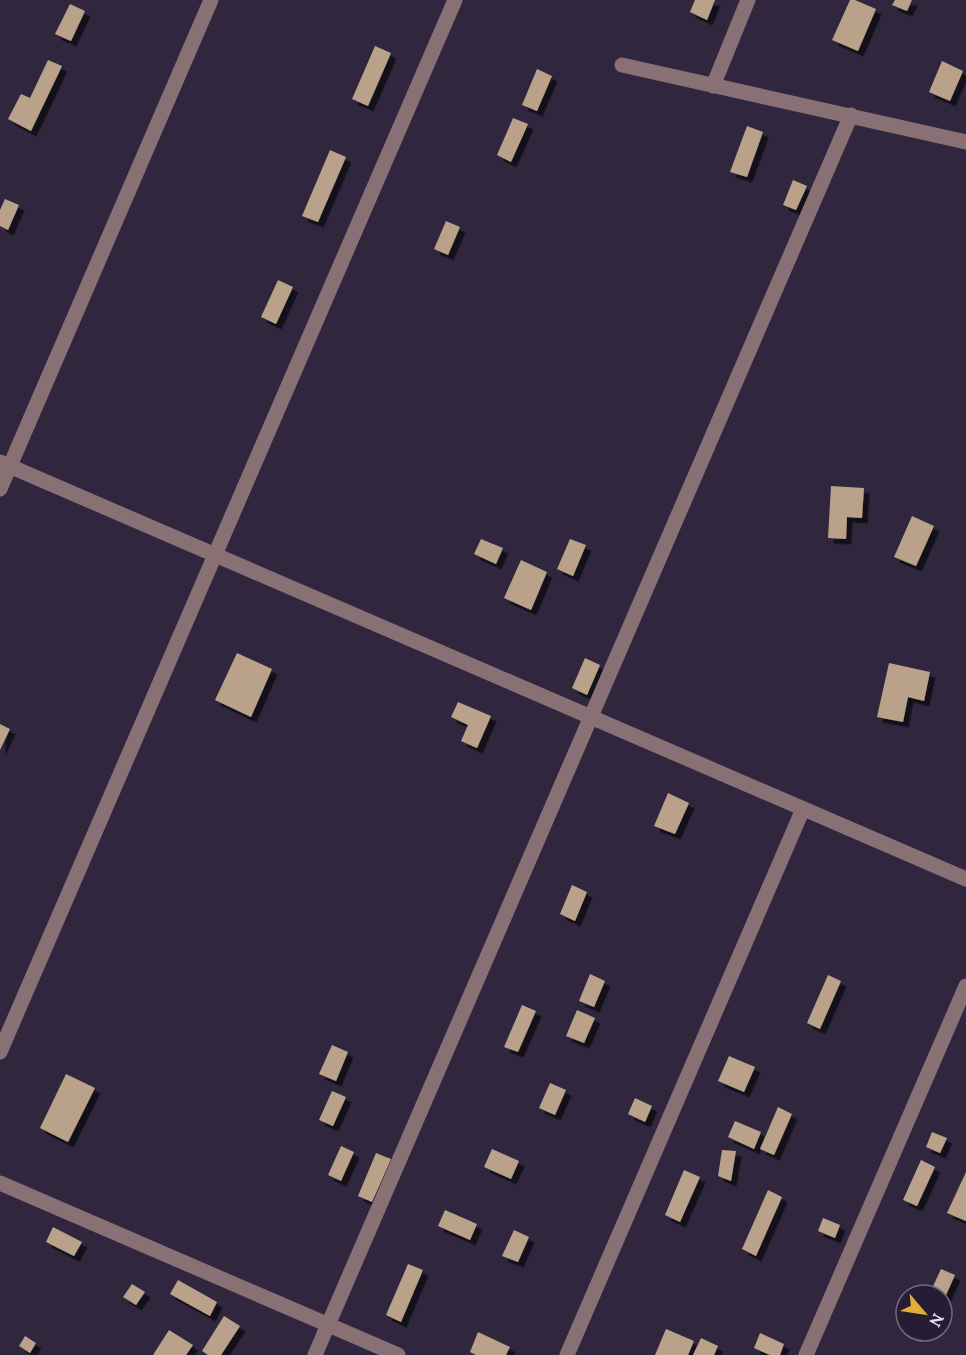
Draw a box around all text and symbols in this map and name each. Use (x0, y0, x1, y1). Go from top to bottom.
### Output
north arrow (894, 1283, 954, 1343)
text: N (925, 1310, 949, 1331)

